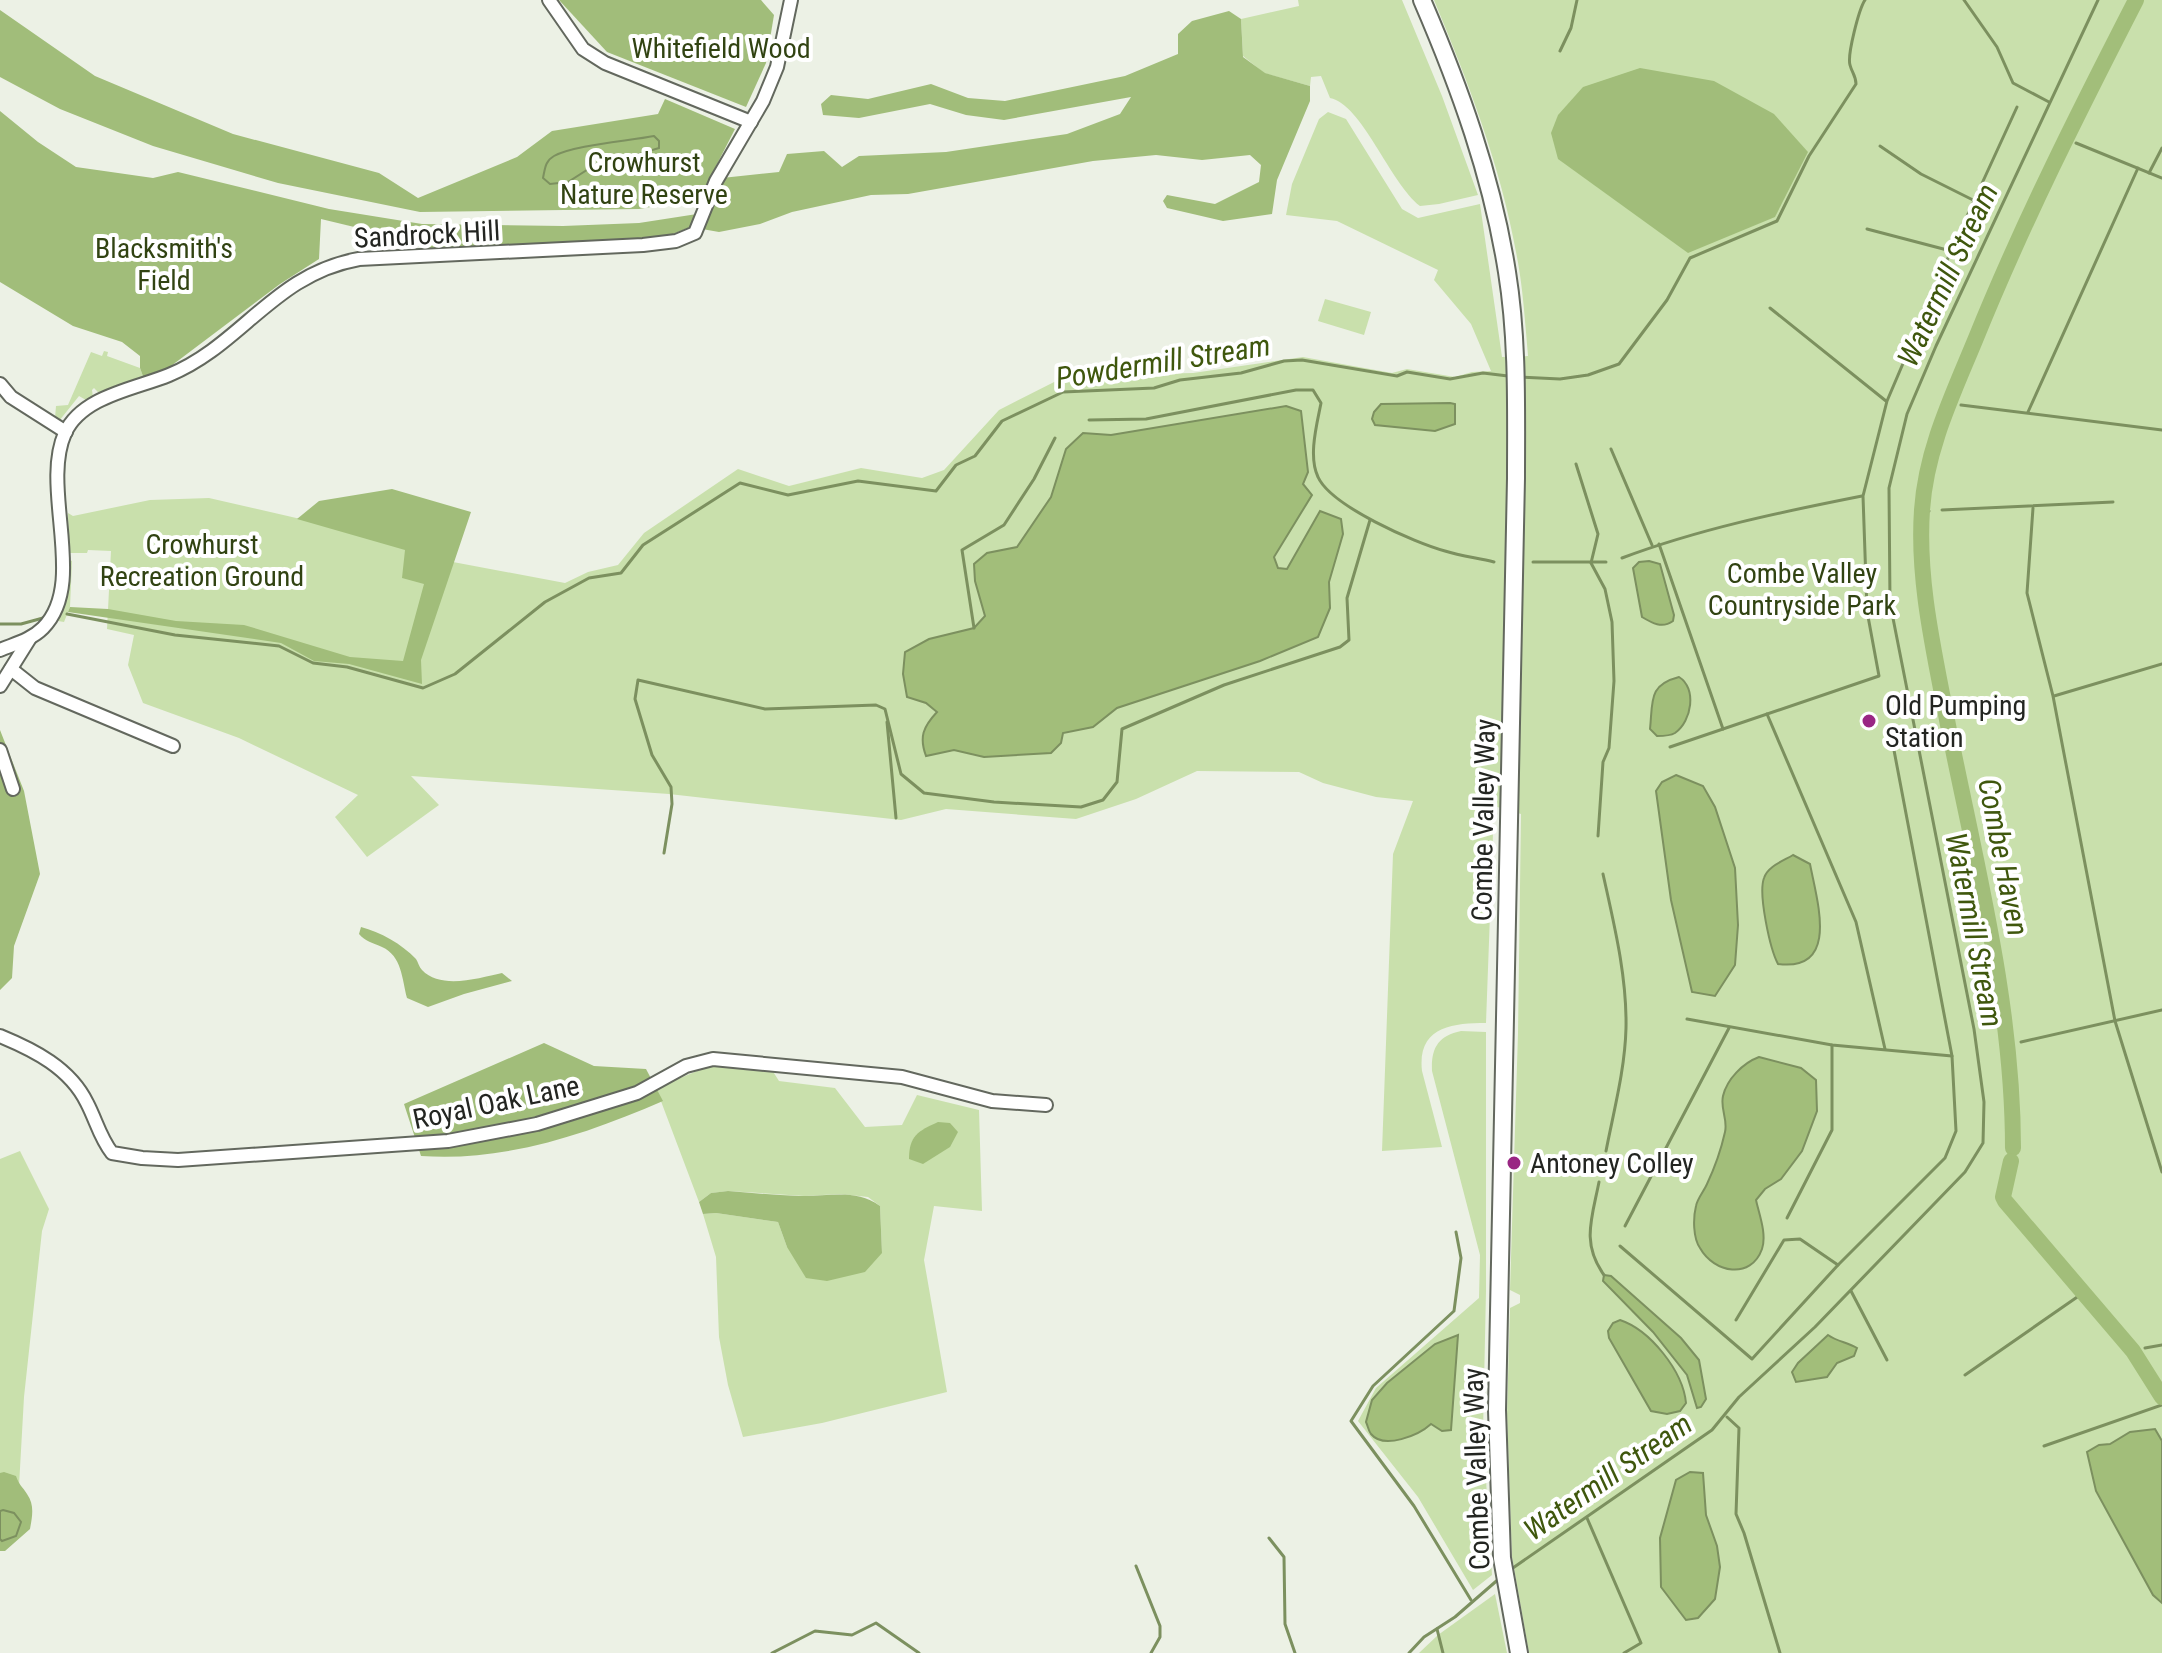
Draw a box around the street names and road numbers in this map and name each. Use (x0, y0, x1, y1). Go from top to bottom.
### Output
street label: Sandrock Hill (353, 214, 501, 255)
street label: Combe Valley Way (1465, 718, 1502, 922)
street label: Royal Oak Lane (410, 1069, 582, 1136)
street label: Combe Valley Way (1456, 1367, 1497, 1571)

